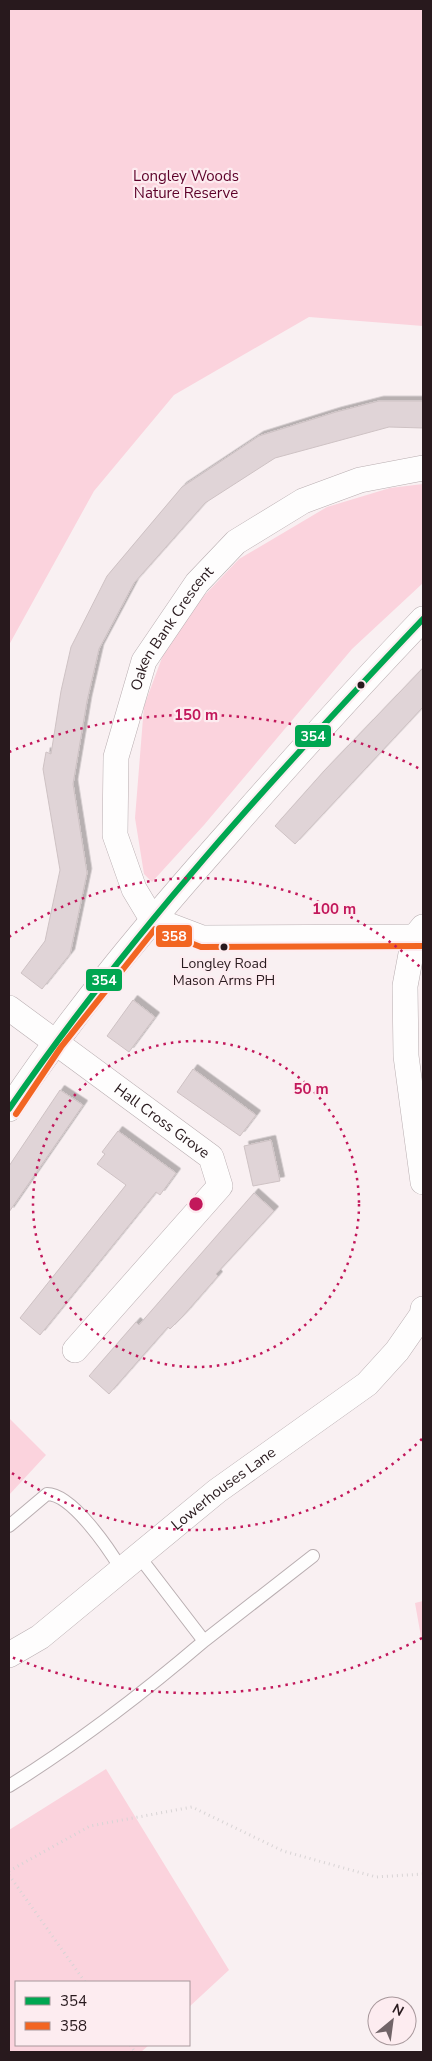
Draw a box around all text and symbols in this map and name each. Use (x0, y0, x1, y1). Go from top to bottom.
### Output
park label: Longley Woods Nature Reserve (133, 166, 239, 203)
street label: Oaken Bank Crescent (126, 561, 218, 693)
unlabelled marker (356, 680, 366, 690)
text: 150 m (174, 705, 218, 725)
line badge: 354 (294, 724, 332, 748)
text: 354 (300, 727, 326, 746)
text: 100 m (312, 899, 356, 919)
line badge: 358 (155, 924, 193, 948)
text: 358 (161, 927, 187, 946)
marker: Longley Road Mason Arms PH (219, 942, 229, 952)
place label: Longley Road Mason Arms PH (173, 954, 275, 990)
line badge: 354 (85, 968, 123, 992)
text: 354 (91, 971, 117, 990)
street label: Hall Cross Grove (110, 1079, 214, 1163)
text: 50 m (293, 1079, 329, 1099)
centre of rings (187, 1195, 205, 1213)
street label: Lowerhouses Lane (167, 1442, 280, 1535)
legend (15, 1981, 190, 2046)
text: 354 (60, 1991, 87, 2011)
north arrow (367, 1996, 417, 2046)
text: N (389, 1999, 407, 2021)
text: 358 (60, 2016, 87, 2036)

